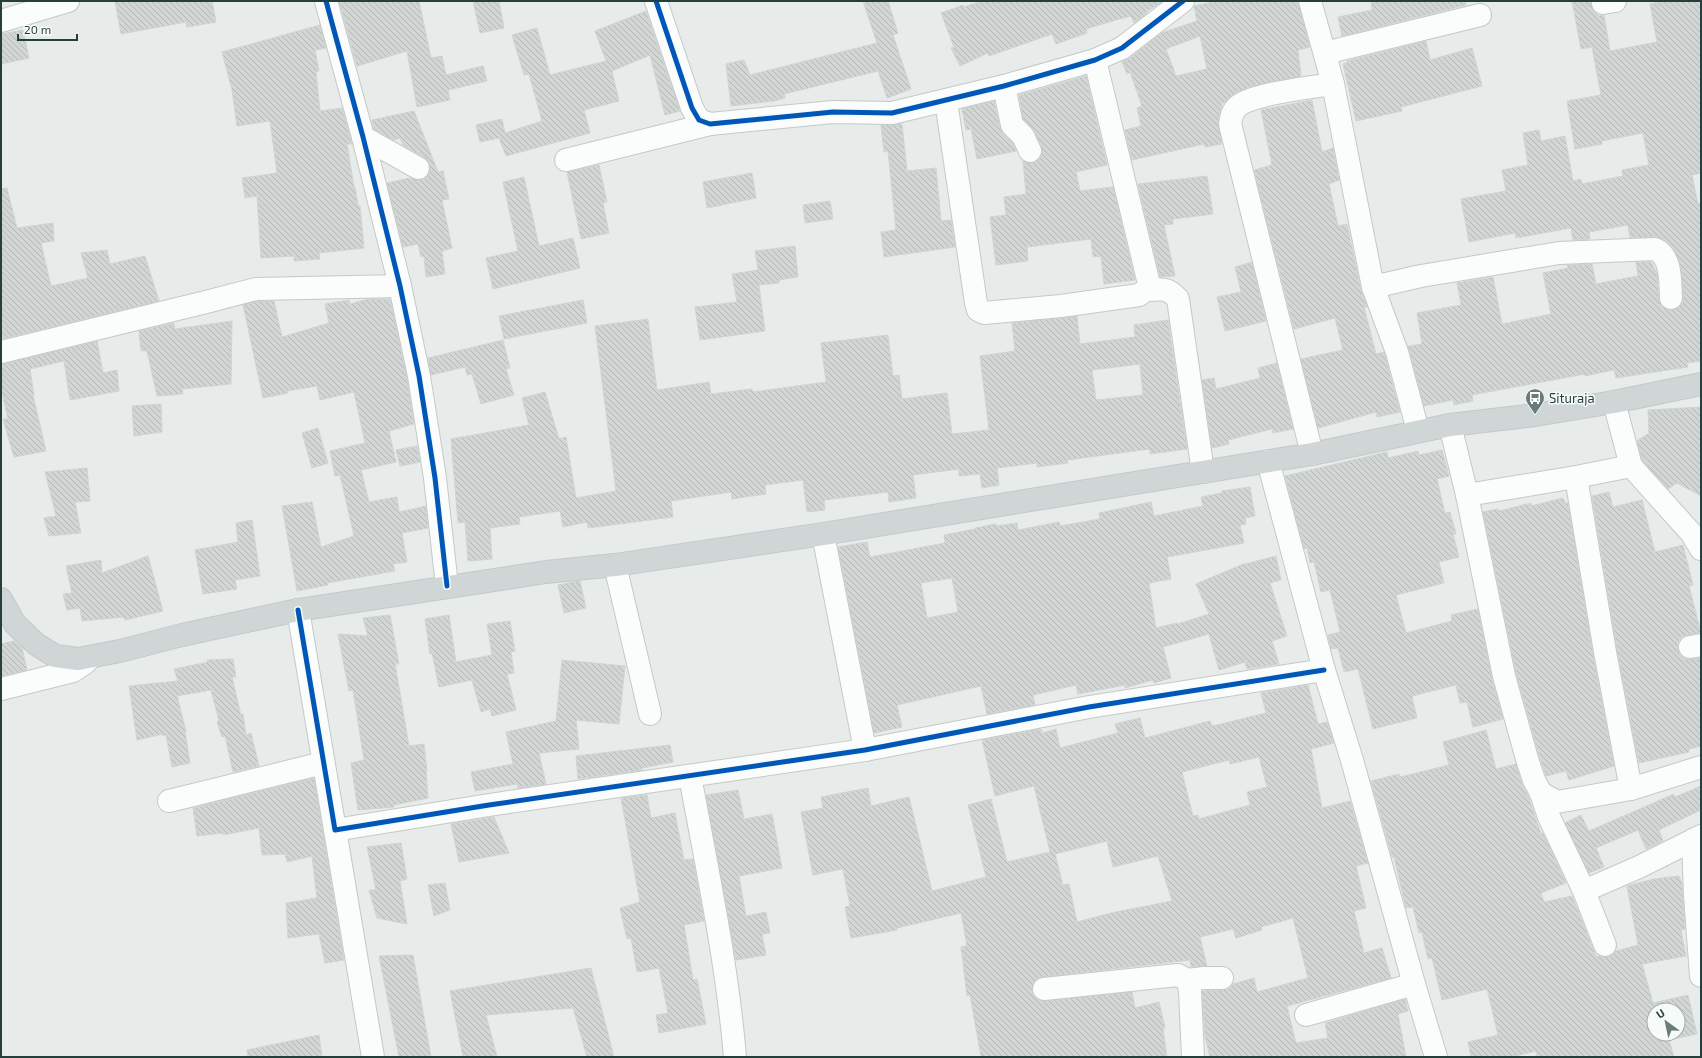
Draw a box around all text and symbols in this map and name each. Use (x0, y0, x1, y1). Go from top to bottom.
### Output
scale bar (18, 16, 77, 42)
text: 20 m (24, 22, 51, 36)
bus stop icon: Situraja (1524, 387, 1546, 415)
place label: Situraja (1549, 390, 1595, 406)
north arrow (1646, 1002, 1686, 1042)
text: U (1654, 1006, 1667, 1021)

